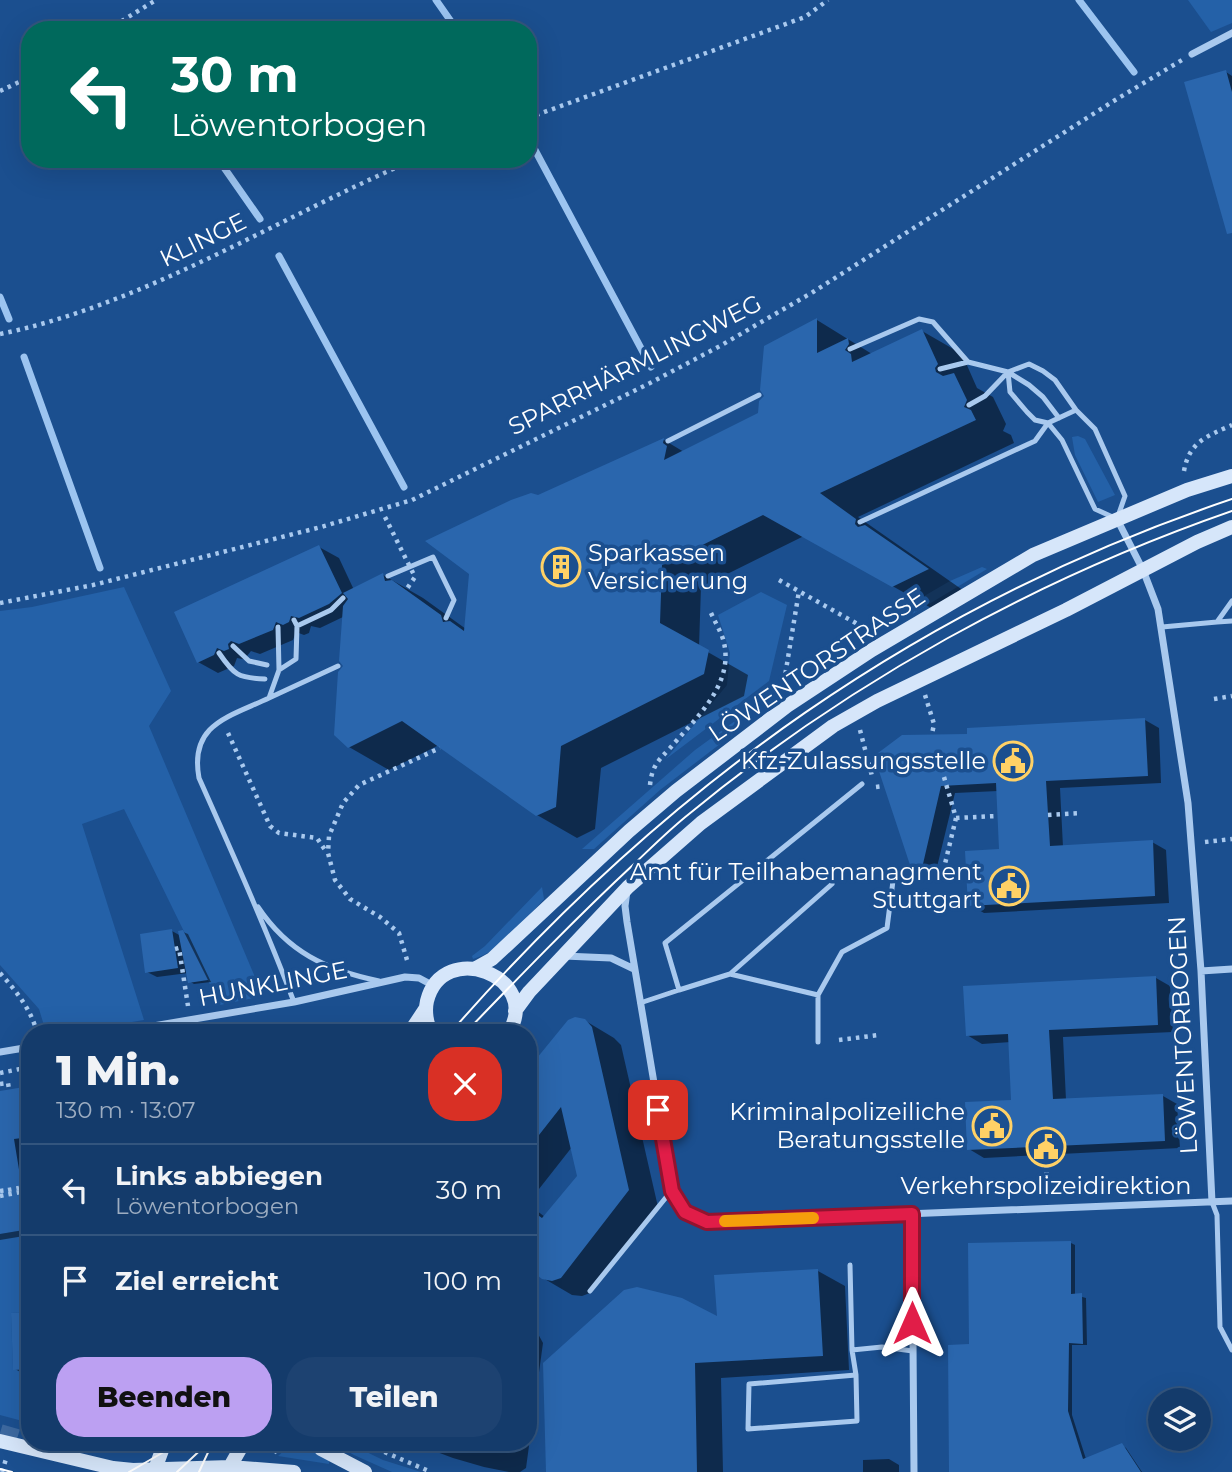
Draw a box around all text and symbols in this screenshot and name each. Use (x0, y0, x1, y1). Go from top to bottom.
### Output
text: 30 m (171, 45, 299, 104)
icon: left (56, 49, 147, 140)
text: Löwentorbogen (171, 105, 427, 144)
street label: KLINGE (155, 206, 251, 273)
street label: SPARRHÄRMLINGWEG (503, 288, 766, 441)
place label: Sparkassen Versicherung (588, 538, 748, 595)
building icon: Sparkassen Versicherung (540, 546, 582, 588)
street label: LÖWENTORSTRASSE (703, 581, 930, 748)
public building icon: Kfz-Zulassungsstelle (992, 740, 1034, 782)
place label: Kfz-Zulassungsstelle (741, 746, 986, 775)
place label: Amt für Teilhabemanagment Stuttgart (630, 857, 982, 914)
public building icon: Amt für Teilhabemanagment Stuttgart (988, 865, 1030, 907)
street label: LÖWENTORBOGEN (1162, 915, 1203, 1155)
street label: HUNKLINGE (196, 955, 350, 1012)
text: 1 Min. (56, 1044, 180, 1096)
button: close (428, 1047, 502, 1121)
pin (628, 1080, 688, 1140)
icon: arrive (639, 1091, 677, 1129)
text: 130 m · 13:07 (56, 1096, 196, 1124)
place label: Kriminalpolizeiliche Beratungsstelle (729, 1097, 965, 1154)
public building icon: Kriminalpolizeiliche Beratungsstelle (971, 1105, 1013, 1147)
public building icon: Verkehrspolizeidirektion (1025, 1126, 1067, 1168)
text: Links abbiegen (115, 1160, 323, 1192)
icon: left (56, 1171, 94, 1209)
place label: Verkehrspolizeidirektion (901, 1171, 1191, 1200)
text: 30 m (436, 1174, 502, 1206)
text: Löwentorbogen (115, 1192, 299, 1220)
icon: arrive (56, 1262, 94, 1300)
text: Ziel erreicht (115, 1265, 279, 1297)
text: 100 m (424, 1265, 502, 1297)
position arrow (875, 1286, 949, 1360)
button: Beenden (56, 1357, 272, 1437)
button: Teilen (286, 1357, 502, 1437)
map controls (1148, 1388, 1211, 1451)
button: layers (1148, 1388, 1211, 1451)

